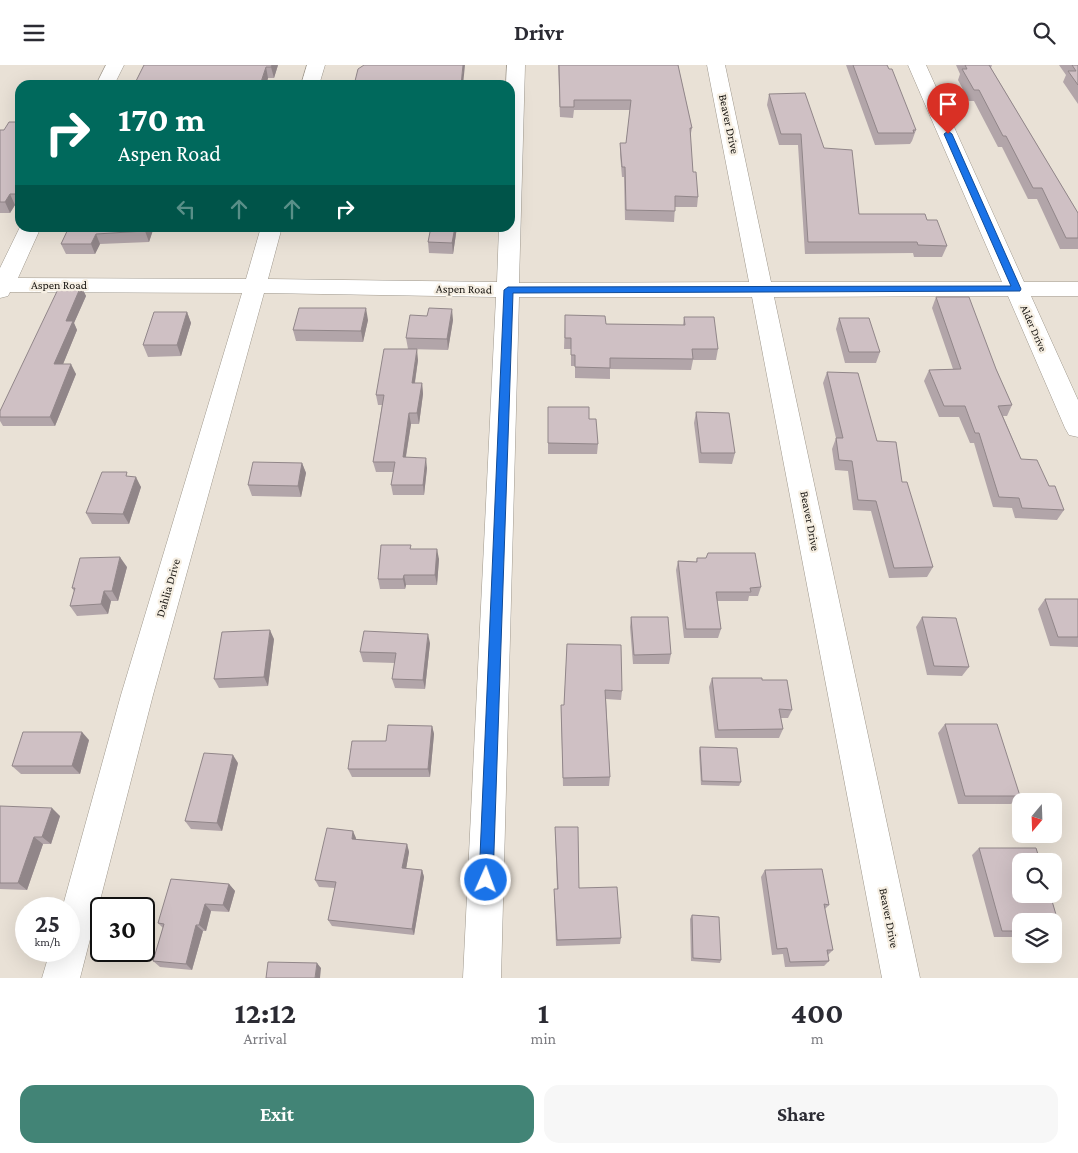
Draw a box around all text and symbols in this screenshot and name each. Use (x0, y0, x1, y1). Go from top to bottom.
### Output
icon: menu (20, 19, 48, 47)
icon: search (1030, 19, 1058, 47)
text: Drivr (514, 20, 564, 45)
pin (927, 83, 969, 134)
icon: arrive (934, 90, 962, 118)
street label: Beaver Drive (716, 93, 742, 155)
icon: right (35, 100, 100, 165)
text: 170 m (118, 100, 205, 139)
text: Aspen Road (118, 141, 221, 166)
icon: left (172, 195, 200, 223)
icon: ahead (225, 195, 253, 223)
icon: ahead (278, 195, 306, 223)
icon: right (331, 195, 359, 223)
street label: Aspen Road (31, 278, 88, 292)
street label: Aspen Road (436, 282, 493, 297)
street label: Alder Drive (1018, 303, 1050, 353)
street label: Beaver Drive (797, 490, 823, 552)
street label: Dahlia Drive (153, 557, 183, 619)
north arrow (1012, 793, 1062, 843)
map controls (1012, 793, 1062, 963)
position arrow (459, 853, 511, 905)
button: search (1012, 853, 1062, 903)
street label: Beaver Drive (876, 887, 902, 949)
speed limit sign: 30 (90, 897, 155, 962)
text: 25 (35, 910, 60, 937)
button: layers (1012, 913, 1062, 963)
text: km/h (35, 935, 60, 949)
text: 12:12 (235, 996, 296, 1029)
text: 1 (538, 996, 549, 1029)
text: 400 (791, 996, 843, 1029)
text: Arrival (244, 1030, 287, 1047)
text: min (531, 1030, 556, 1047)
text: m (811, 1030, 824, 1047)
button: Exit (20, 1085, 534, 1143)
button: Share (544, 1085, 1058, 1143)

